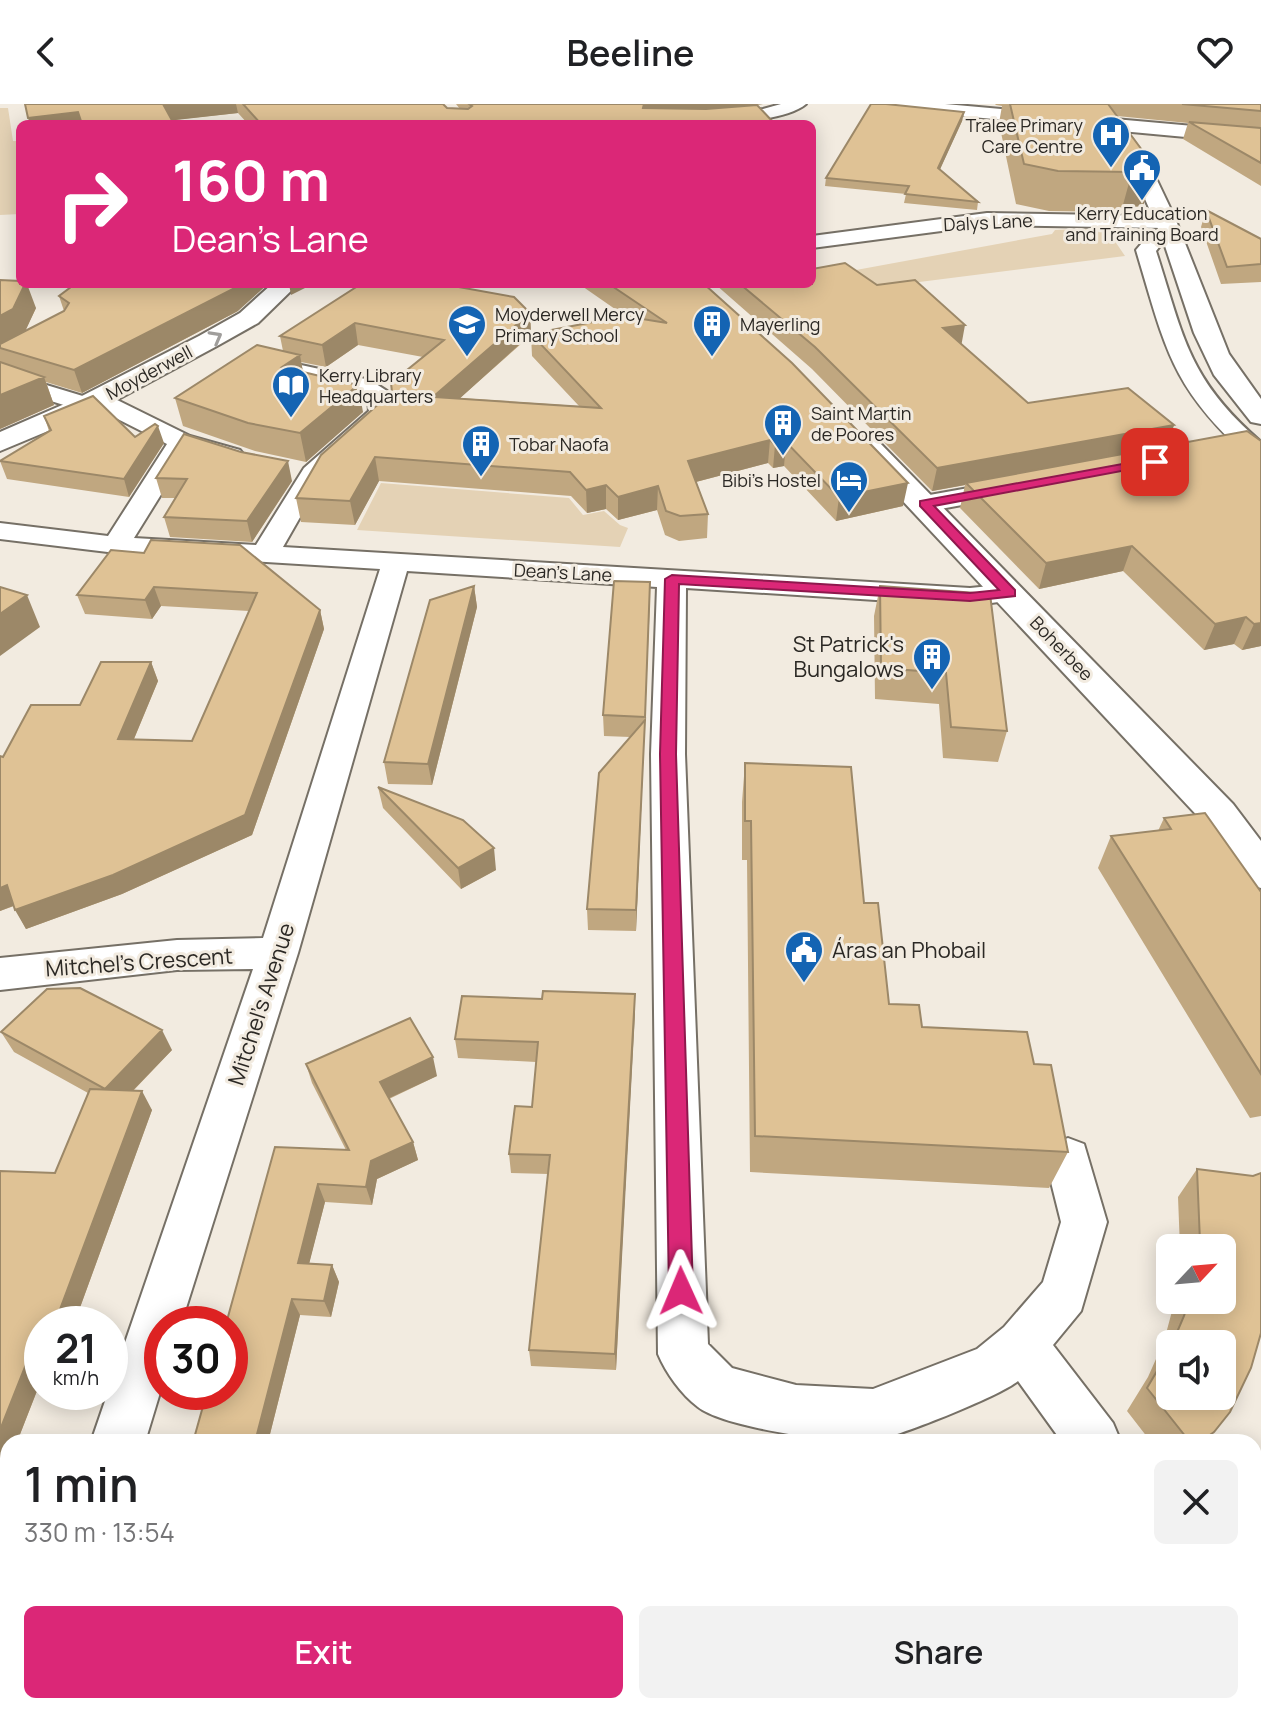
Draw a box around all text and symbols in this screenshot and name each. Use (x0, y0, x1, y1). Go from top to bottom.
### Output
text: Beeline (567, 28, 694, 77)
icon: back (24, 30, 68, 74)
icon: heart (1193, 30, 1237, 74)
place label: Tralee Primary Care Centre (965, 113, 1083, 158)
hospital icon: Tralee Primary Care Centre (1090, 114, 1132, 169)
text: 160 m (172, 141, 330, 218)
public building icon: Kerry Education and Training Board (1121, 147, 1163, 202)
icon: right (40, 152, 144, 256)
place label: Kerry Education and Training Board (1065, 201, 1219, 246)
street label: Dalys Lane (943, 208, 1033, 236)
text: Dean's Lane (172, 214, 369, 263)
place label: Moyderwell Mercy Primary School (495, 302, 645, 347)
school or university icon: Moyderwell Mercy Primary School (446, 303, 488, 358)
building icon: Mayerling (691, 303, 733, 358)
place label: Mayerling (740, 312, 821, 336)
one-way arrow (207, 331, 221, 347)
street label: Moyderwell (102, 339, 196, 405)
place label: Kerry Library Headquarters (319, 363, 433, 408)
library icon: Kerry Library Headquarters (270, 364, 312, 419)
place label: Saint Martin de Poores (811, 401, 912, 446)
building icon: Saint Martin de Poores (762, 402, 804, 457)
building icon: Tobar Naofa (460, 423, 502, 478)
pin (1121, 428, 1189, 496)
place label: Tobar Naofa (509, 432, 609, 456)
icon: arrive (1133, 440, 1177, 484)
hotel icon: Bibi's Hostel (828, 459, 870, 514)
place label: Bibi's Hostel (722, 468, 821, 492)
street label: Dean's Lane (513, 557, 613, 587)
street label: Boherbee (1025, 610, 1099, 686)
place label: St Patrick's Bungalows (793, 629, 904, 684)
building icon: St Patrick's Bungalows (911, 636, 953, 691)
street label: Mitchel's Avenue (221, 919, 301, 1089)
public building icon: Áras an Phobail (783, 929, 825, 984)
place label: Áras an Phobail (832, 935, 986, 965)
street label: Mitchel's Crescent (44, 940, 234, 984)
north arrow (1156, 1234, 1236, 1314)
map controls (1156, 1234, 1236, 1410)
position arrow (639, 1249, 723, 1333)
speed limit sign: 30 (144, 1306, 248, 1410)
text: 21 (55, 1320, 97, 1375)
button: sound (1156, 1330, 1236, 1410)
text: km/h (53, 1364, 99, 1391)
text: 1 min (24, 1451, 138, 1516)
button: close (1154, 1460, 1238, 1544)
text: 330 m · 13:54 (24, 1514, 175, 1550)
button: Exit (24, 1606, 623, 1698)
button: Share (639, 1606, 1238, 1698)

